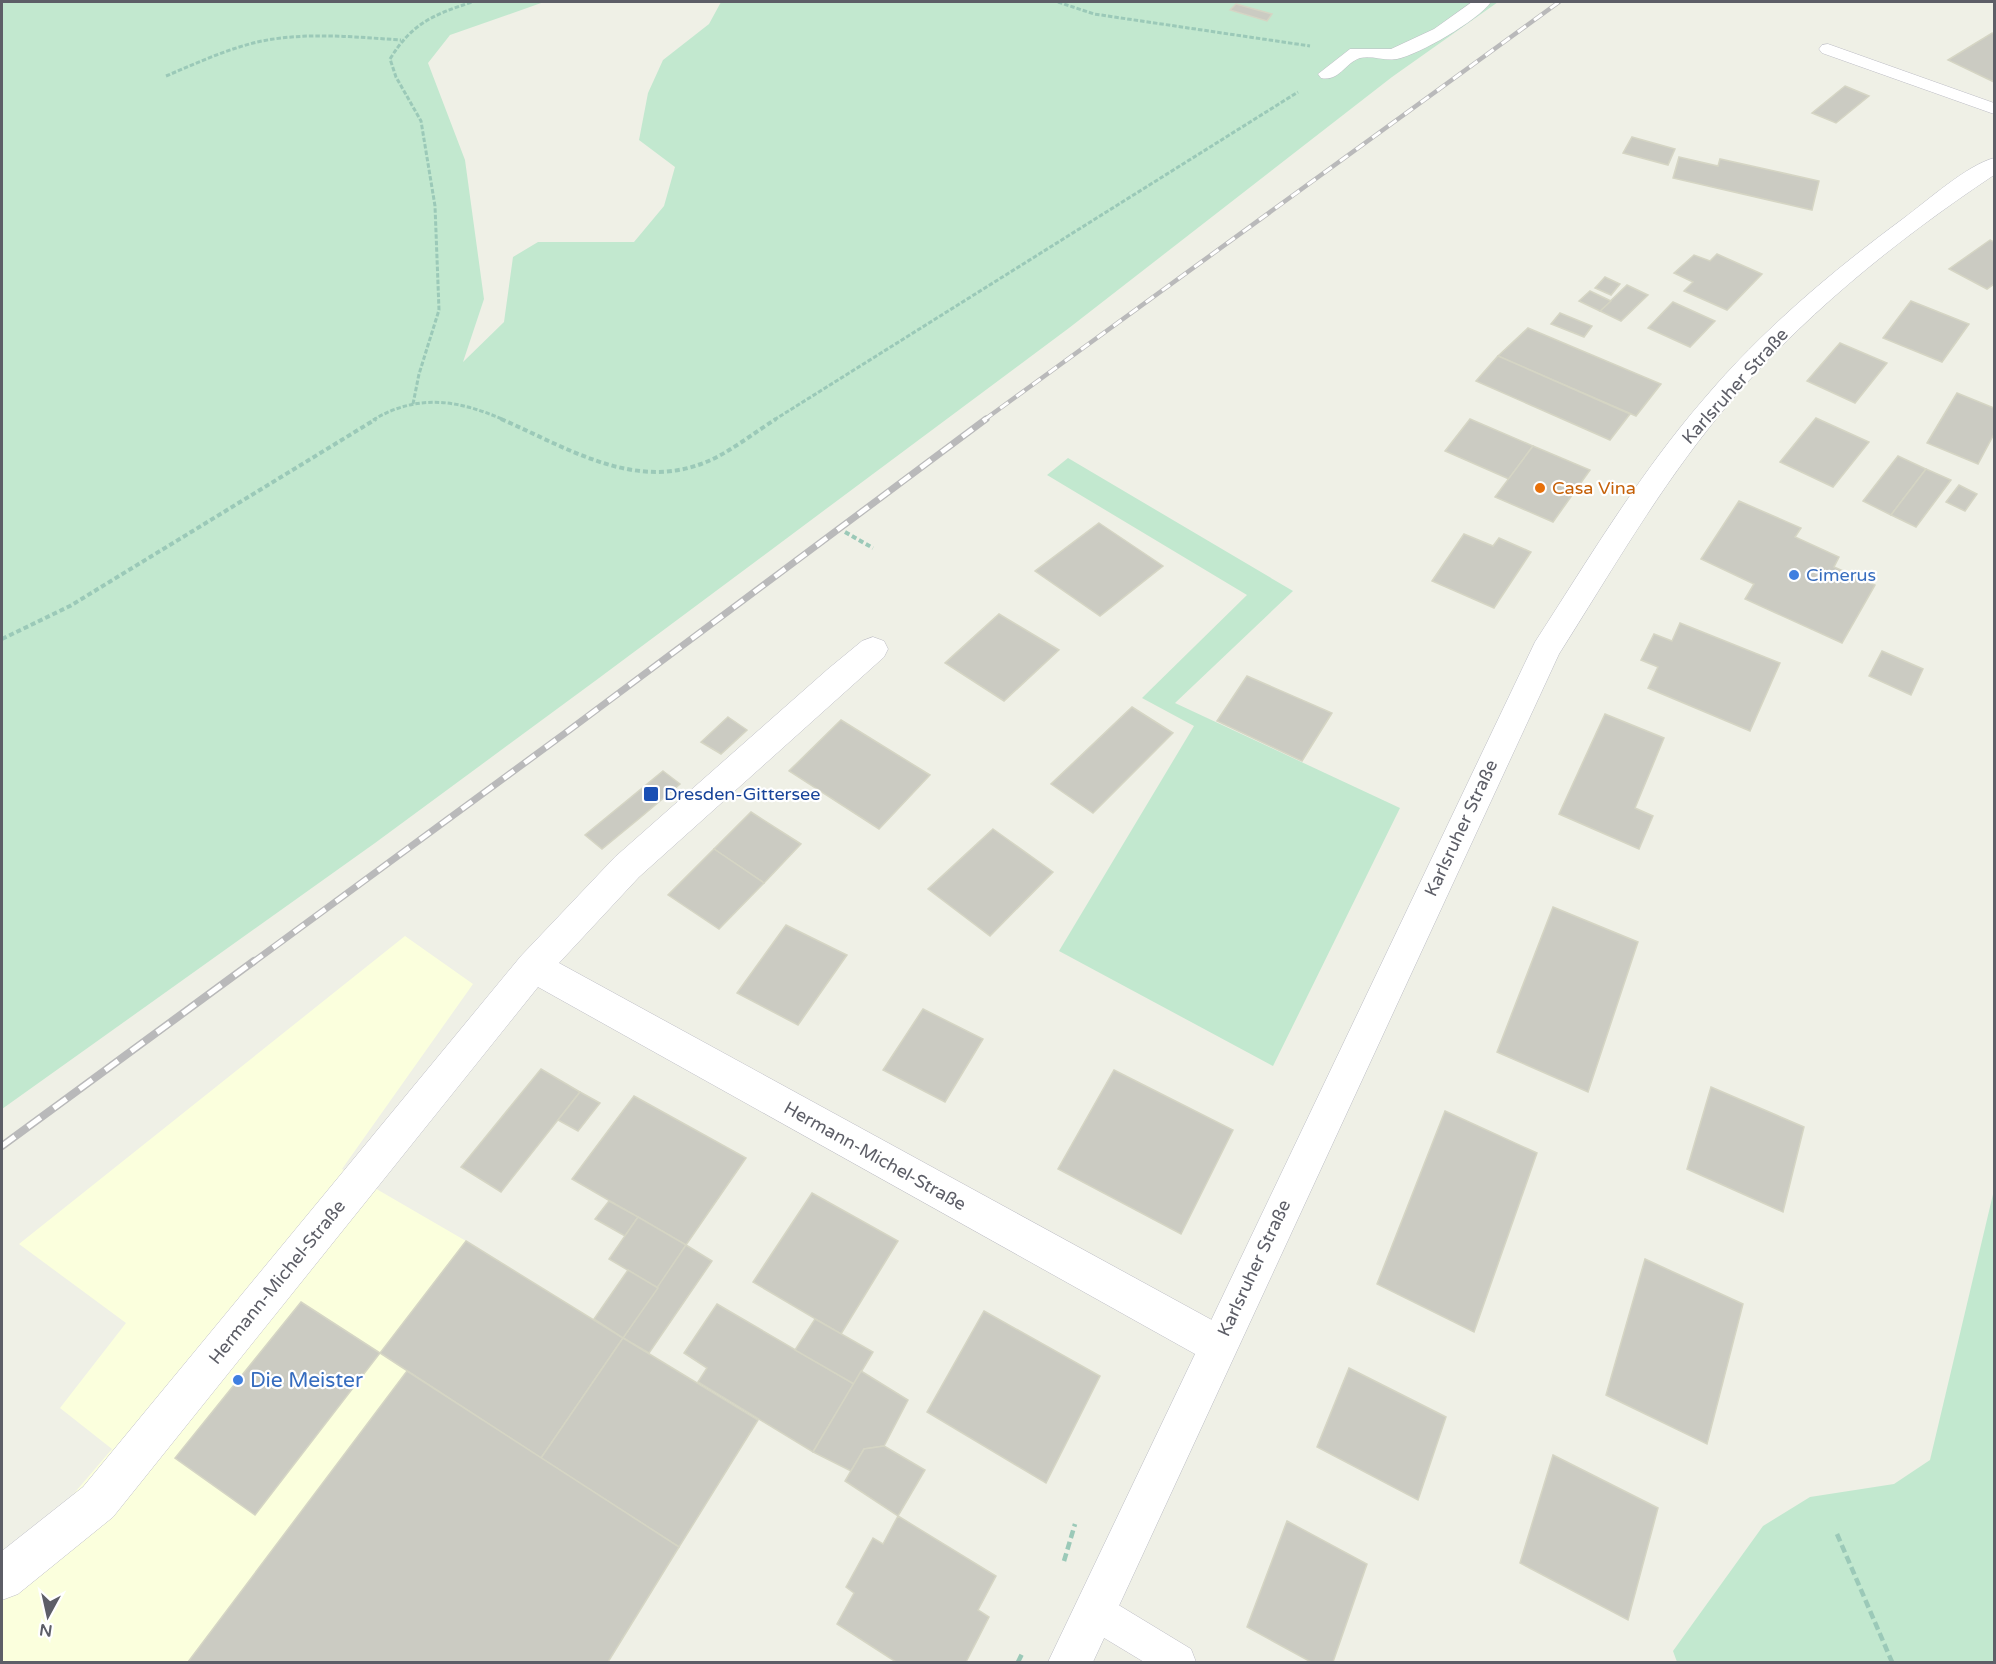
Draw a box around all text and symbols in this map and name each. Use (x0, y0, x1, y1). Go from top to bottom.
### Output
street label: Karlsruher Straße (1677, 323, 1793, 449)
place label: Casa Vina (1552, 477, 1636, 499)
marker: Casa Vina (1533, 481, 1547, 495)
place label: Cimerus (1806, 564, 1876, 586)
marker: Cimerus (1787, 568, 1801, 582)
street label: Karlsruher Straße (1420, 756, 1502, 900)
place label: Dresden-Gittersee (664, 783, 821, 805)
marker: Dresden-Gittersee (642, 785, 660, 803)
street label: Hermann-Michel-Straße (780, 1097, 970, 1215)
street label: Hermann-Michel-Straße (204, 1195, 350, 1369)
street label: Karlsruher Straße (1213, 1196, 1295, 1340)
place label: Die Meister (250, 1368, 363, 1393)
marker: Die Meister (231, 1373, 245, 1387)
north arrow (18, 1586, 78, 1646)
text: N (38, 1619, 54, 1641)

